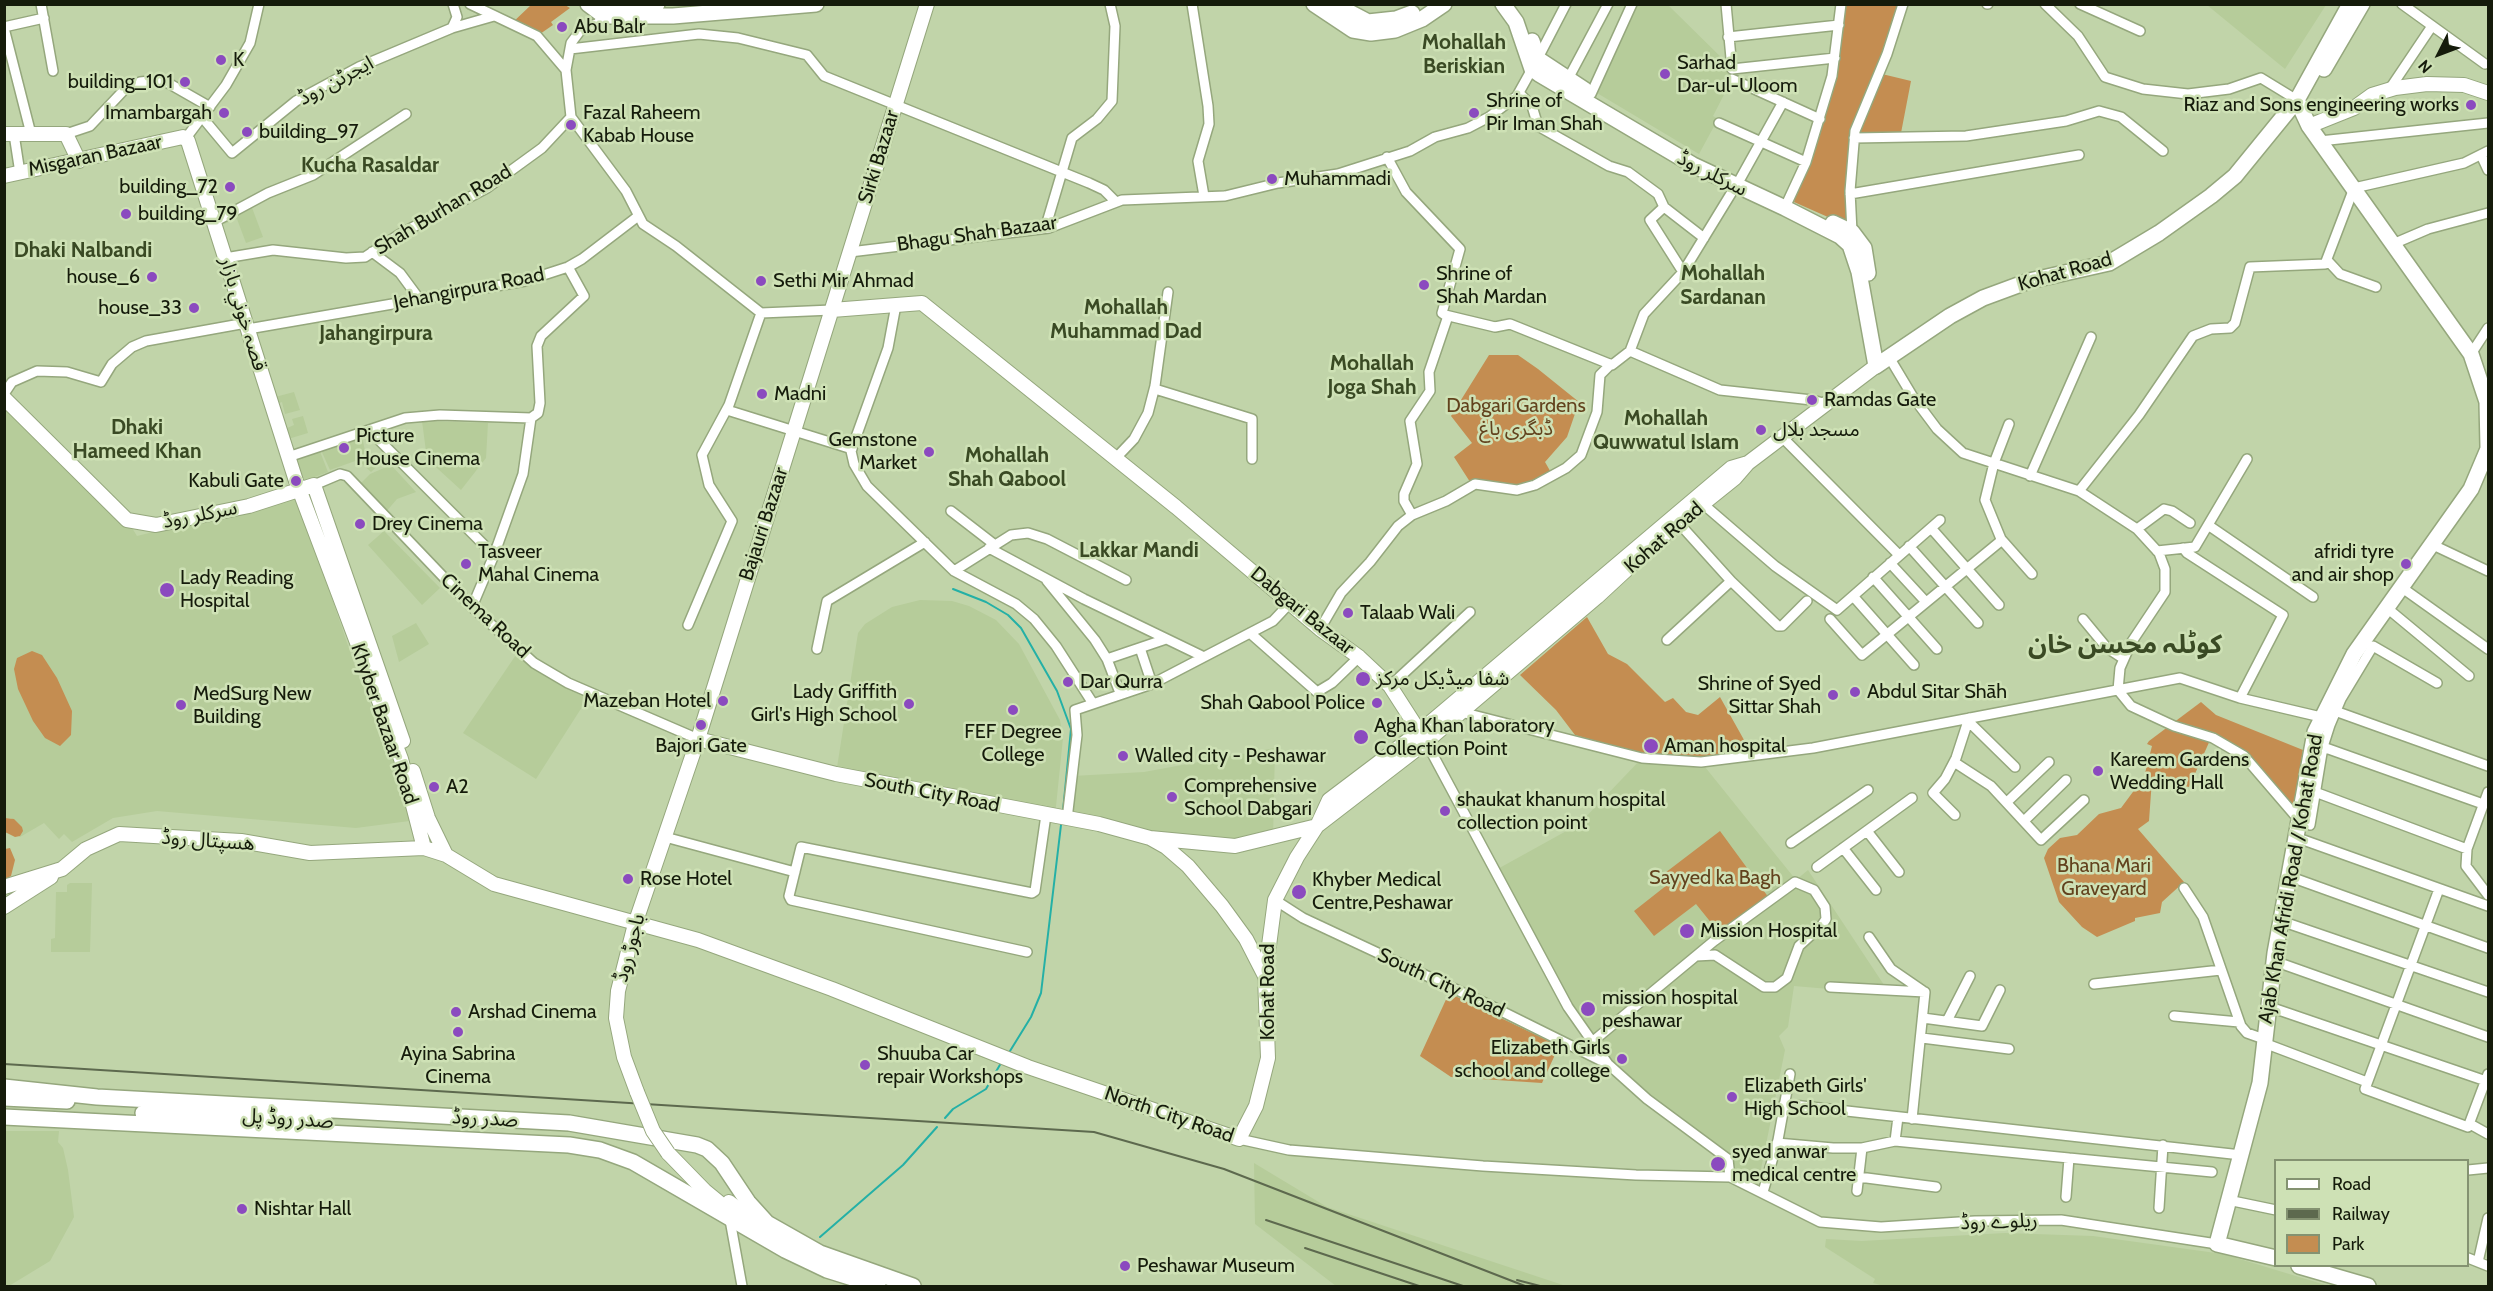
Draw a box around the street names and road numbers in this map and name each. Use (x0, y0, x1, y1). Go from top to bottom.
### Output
street label: ایجرٹن روڈ (294, 51, 378, 111)
street label: Sirki Bazaar (853, 107, 905, 207)
street label: Misgaran Bazaar (26, 130, 164, 182)
street label: سرکلر روڈ (1673, 146, 1751, 202)
street label: Shah Burhan Road (370, 160, 516, 260)
street label: Bhagu Shah Bazaar (896, 211, 1058, 257)
street label: Kohat Road (2015, 247, 2115, 297)
street label: قصہ خوني بازار (214, 254, 272, 374)
street label: Jehangirpura Road (392, 263, 546, 315)
street label: Bajauri Bazaar (734, 464, 794, 584)
street label: سرکلر روڈ (161, 496, 239, 534)
street label: Kohat Road (1620, 497, 1708, 579)
street label: Dabgari Bazaar (1245, 562, 1359, 660)
street label: Cinema Road (435, 568, 535, 664)
street label: Khyber Bazaar Road (345, 640, 423, 808)
street label: Ajab Khan Afridi Road / Kohat Road (2254, 732, 2328, 1026)
street label: South City Road (862, 768, 1002, 818)
street label: ھسپتال روڈ (161, 826, 255, 856)
street label: باجوڑ روڈ (609, 911, 651, 985)
street label: South City Road (1374, 943, 1508, 1023)
street label: Kohat Road (1256, 944, 1280, 1040)
street label: North City Road (1101, 1082, 1237, 1148)
street label: صدر روڈ پل (242, 1104, 334, 1134)
street label: صدر روڈ (451, 1105, 519, 1133)
street label: ریلوے روڈ (1960, 1209, 2038, 1235)

